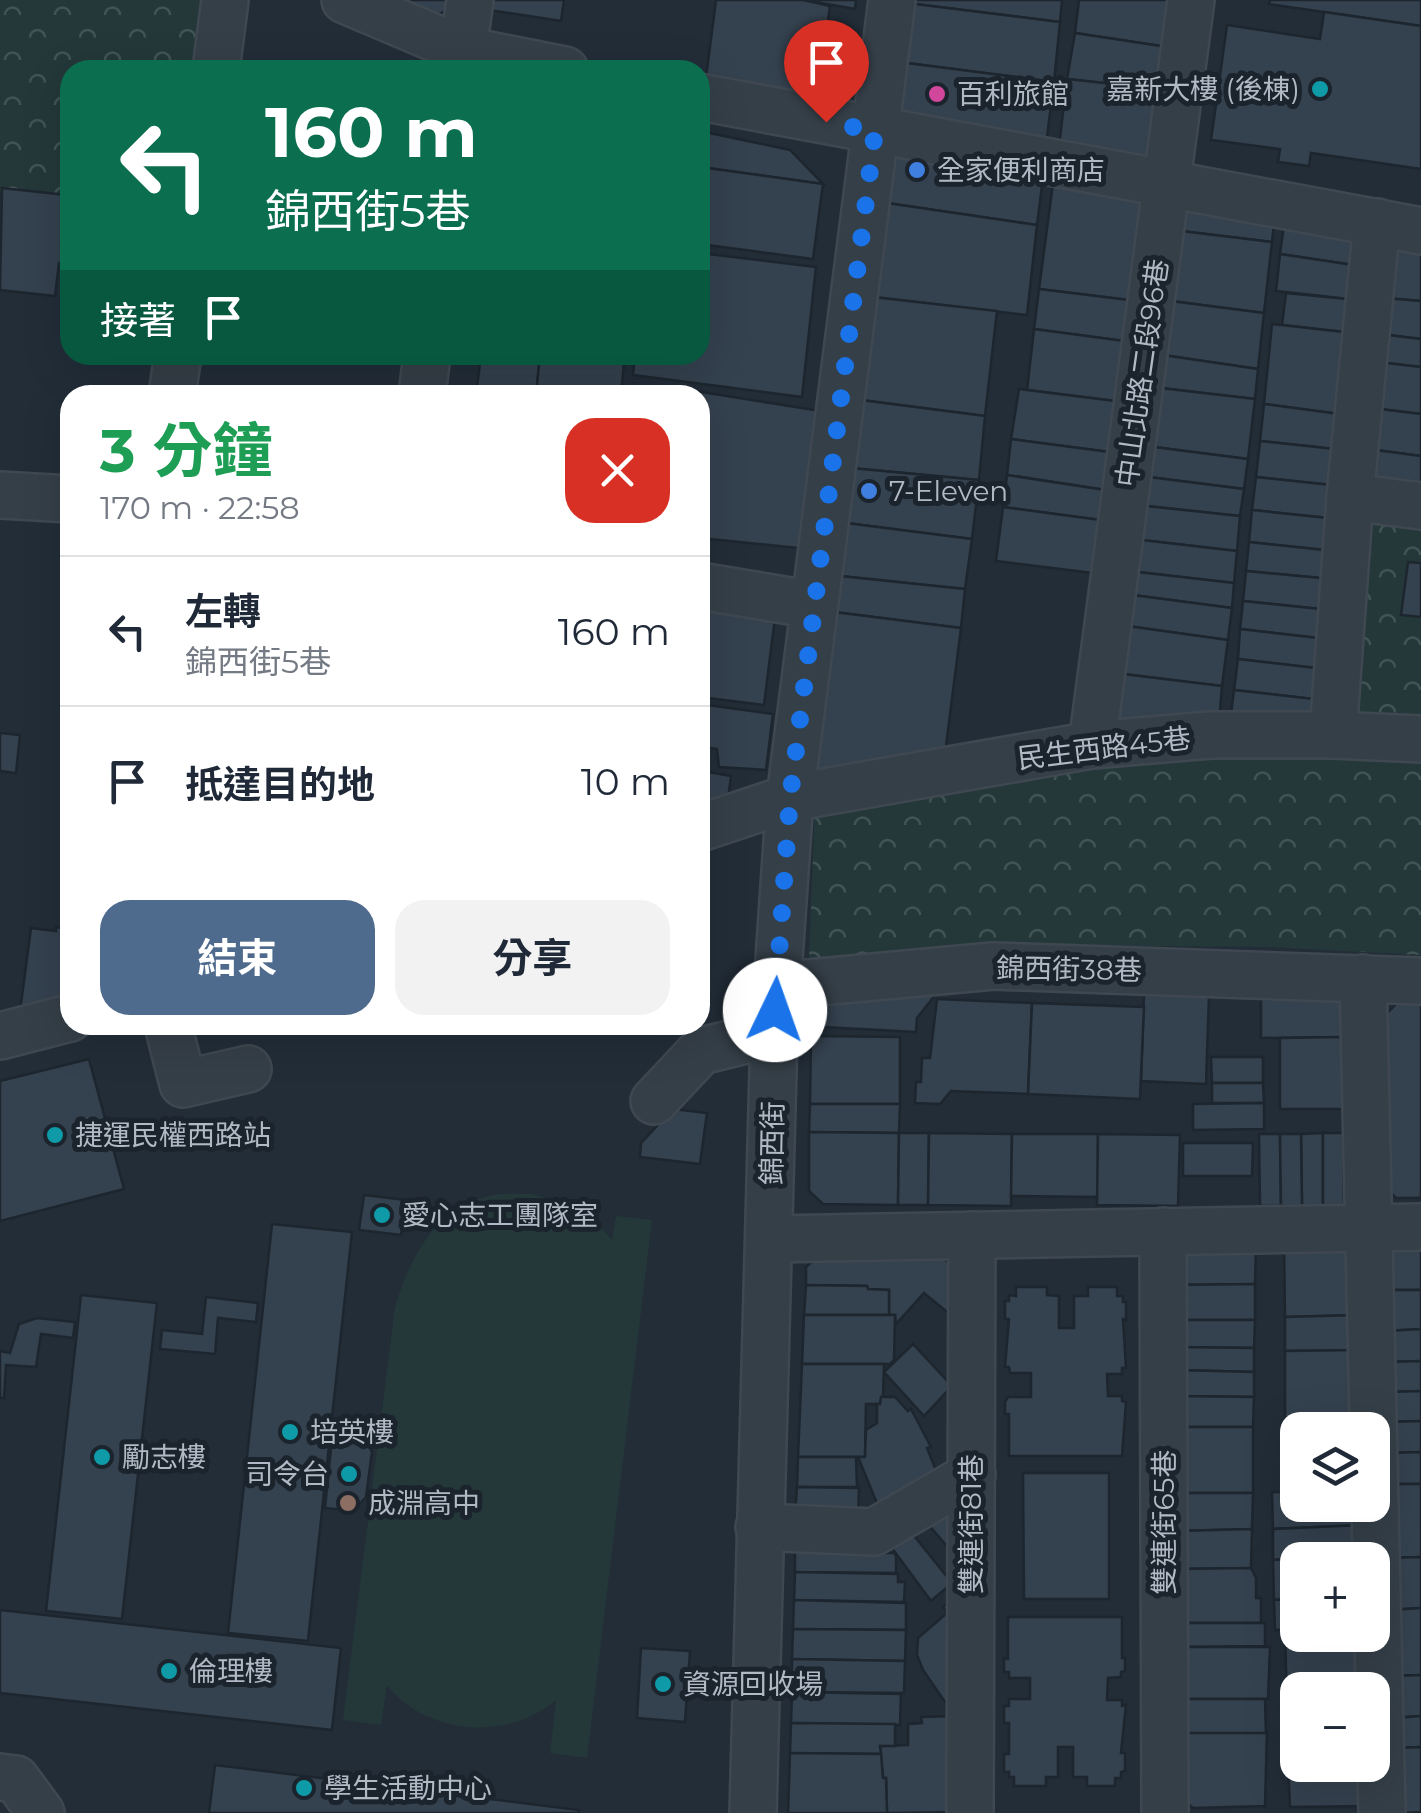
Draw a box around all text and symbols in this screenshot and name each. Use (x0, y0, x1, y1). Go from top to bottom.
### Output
pin (784, 20, 869, 123)
icon: arrive (799, 35, 854, 90)
place label: 嘉新大樓 (後棟) (1106, 72, 1300, 106)
place label: 百利旅館 (957, 77, 1069, 111)
marker: 嘉新大樓 (後棟) (1309, 78, 1331, 100)
marker: 百利旅館 (926, 83, 948, 105)
text: 160 m (265, 89, 478, 175)
icon: left (100, 100, 230, 230)
place label: 全家便利商店 (937, 153, 1105, 187)
marker: 全家便利商店 (906, 159, 928, 181)
text: 錦西街5巷 (265, 183, 470, 238)
street label: 中山北路二段96巷 (1109, 257, 1175, 489)
icon: arrive (196, 290, 251, 345)
text: 接著 (100, 297, 176, 344)
text: 3 分鐘 (100, 414, 273, 487)
button: close (565, 418, 670, 523)
place label: 7-Eleven (889, 474, 1008, 508)
marker: 7-Eleven (858, 480, 880, 502)
text: 170 m · 22:58 (100, 488, 300, 527)
text: 左轉 (185, 588, 261, 635)
icon: left (100, 604, 155, 659)
text: 160 m (558, 608, 670, 655)
text: 錦西街5巷 (185, 642, 331, 681)
street label: 民生西路45巷 (1015, 721, 1193, 775)
icon: arrive (100, 754, 155, 809)
text: 10 m (581, 758, 670, 805)
text: 抵達目的地 (185, 761, 375, 808)
button: 結束 (100, 900, 375, 1015)
button: 分享 (395, 900, 670, 1015)
street label: 錦西街38巷 (996, 951, 1142, 987)
position arrow (723, 958, 827, 1062)
street label: 錦西街 (754, 1101, 790, 1185)
place label: 捷運民權西路站 (75, 1118, 271, 1152)
marker: 捷運民權西路站 (44, 1124, 66, 1146)
place label: 愛心志工團隊室 (402, 1198, 598, 1232)
marker: 愛心志工團隊室 (371, 1204, 393, 1226)
map controls (1280, 1412, 1390, 1782)
button: layers (1280, 1412, 1390, 1522)
place label: 培英樓 (310, 1415, 394, 1449)
marker: 培英樓 (279, 1421, 301, 1443)
place label: 勵志樓 (122, 1440, 206, 1474)
marker: 勵志樓 (91, 1446, 113, 1468)
street label: 雙連街65巷 (1147, 1450, 1181, 1594)
street label: 雙連街81巷 (954, 1454, 988, 1594)
place label: 司令台 (245, 1457, 329, 1491)
marker: 司令台 (338, 1463, 360, 1485)
place label: 成淵高中 (368, 1486, 480, 1520)
marker: 成淵高中 (337, 1492, 359, 1514)
button: + (1280, 1542, 1390, 1652)
place label: 倫理樓 (189, 1654, 273, 1688)
marker: 倫理樓 (158, 1660, 180, 1682)
place label: 資源回收場 (683, 1667, 823, 1701)
button: − (1280, 1672, 1390, 1782)
marker: 資源回收場 (652, 1673, 674, 1695)
place label: 學生活動中心 (324, 1771, 492, 1805)
marker: 學生活動中心 (293, 1777, 315, 1799)

